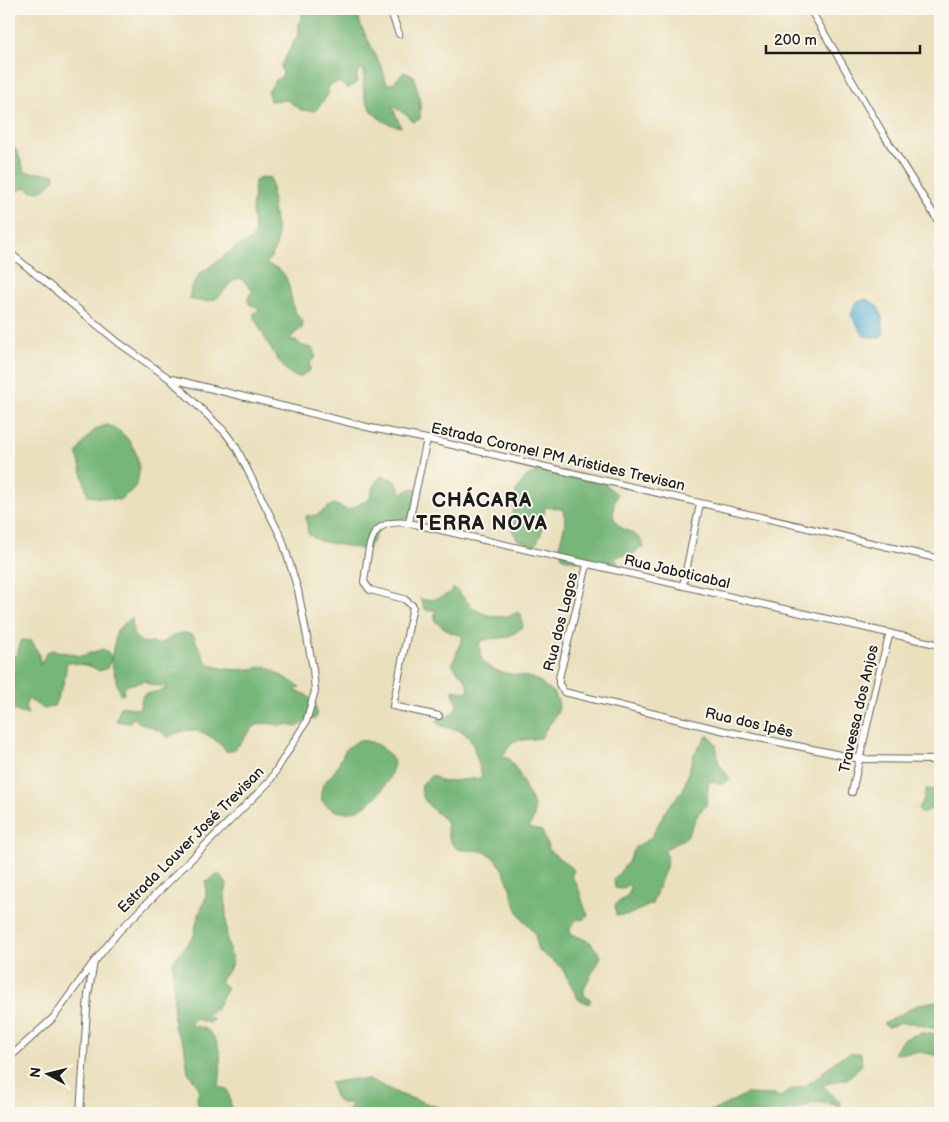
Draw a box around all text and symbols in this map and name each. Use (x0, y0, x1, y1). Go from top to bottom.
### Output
scale bar (766, 22, 920, 54)
text: 200 m (774, 31, 817, 50)
street label: Estrada Coronel PM Aristides Trevisan (429, 418, 687, 496)
district label: CHÁCARA TERRA NOVA (416, 486, 548, 536)
street label: Rua Jaboticabal (622, 551, 732, 593)
street label: Rua dos Lagos (540, 570, 583, 674)
street label: Travessa dos Anjos (835, 643, 883, 775)
street label: Rua dos Ipês (703, 704, 796, 743)
street label: Estrada Louver José Trevisan (114, 763, 268, 917)
north arrow (22, 1050, 72, 1100)
text: N (27, 1066, 45, 1079)

